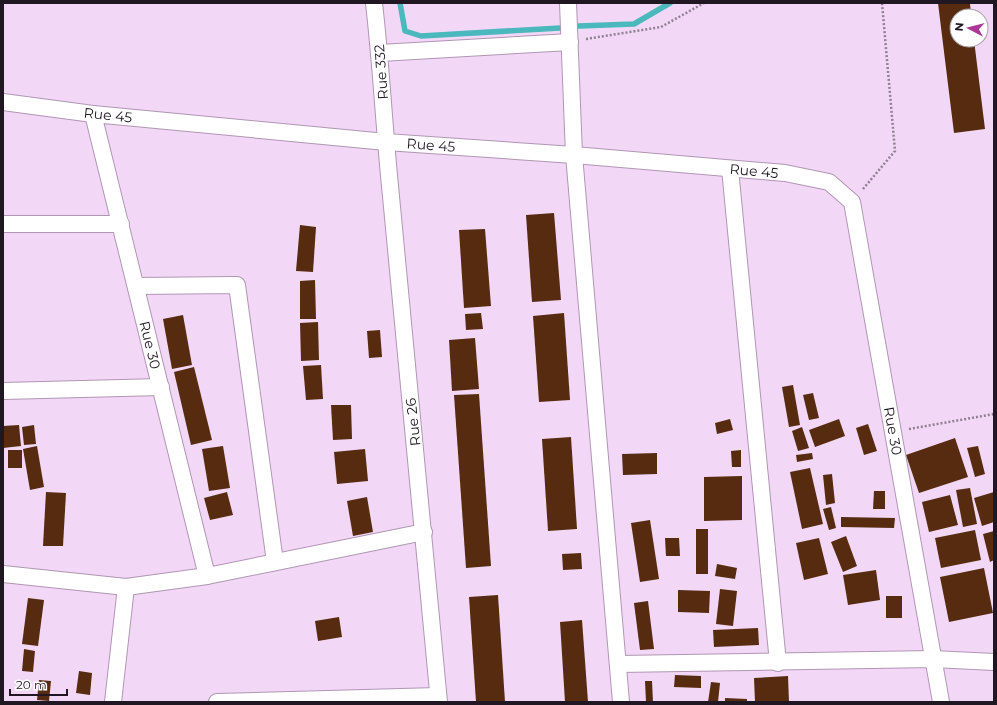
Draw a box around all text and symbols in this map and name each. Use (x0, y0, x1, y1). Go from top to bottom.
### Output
north arrow (949, 8, 989, 48)
text: N (952, 22, 967, 32)
street label: Rue 332 (370, 44, 392, 100)
street label: Rue 45 (83, 103, 133, 127)
street label: Rue 45 (406, 134, 456, 156)
street label: Rue 45 (729, 160, 779, 182)
street label: Rue 30 (135, 319, 165, 371)
street label: Rue 26 (401, 397, 424, 447)
street label: Rue 30 (880, 405, 906, 457)
scale bar (10, 671, 67, 697)
text: 20 m (16, 677, 47, 692)

